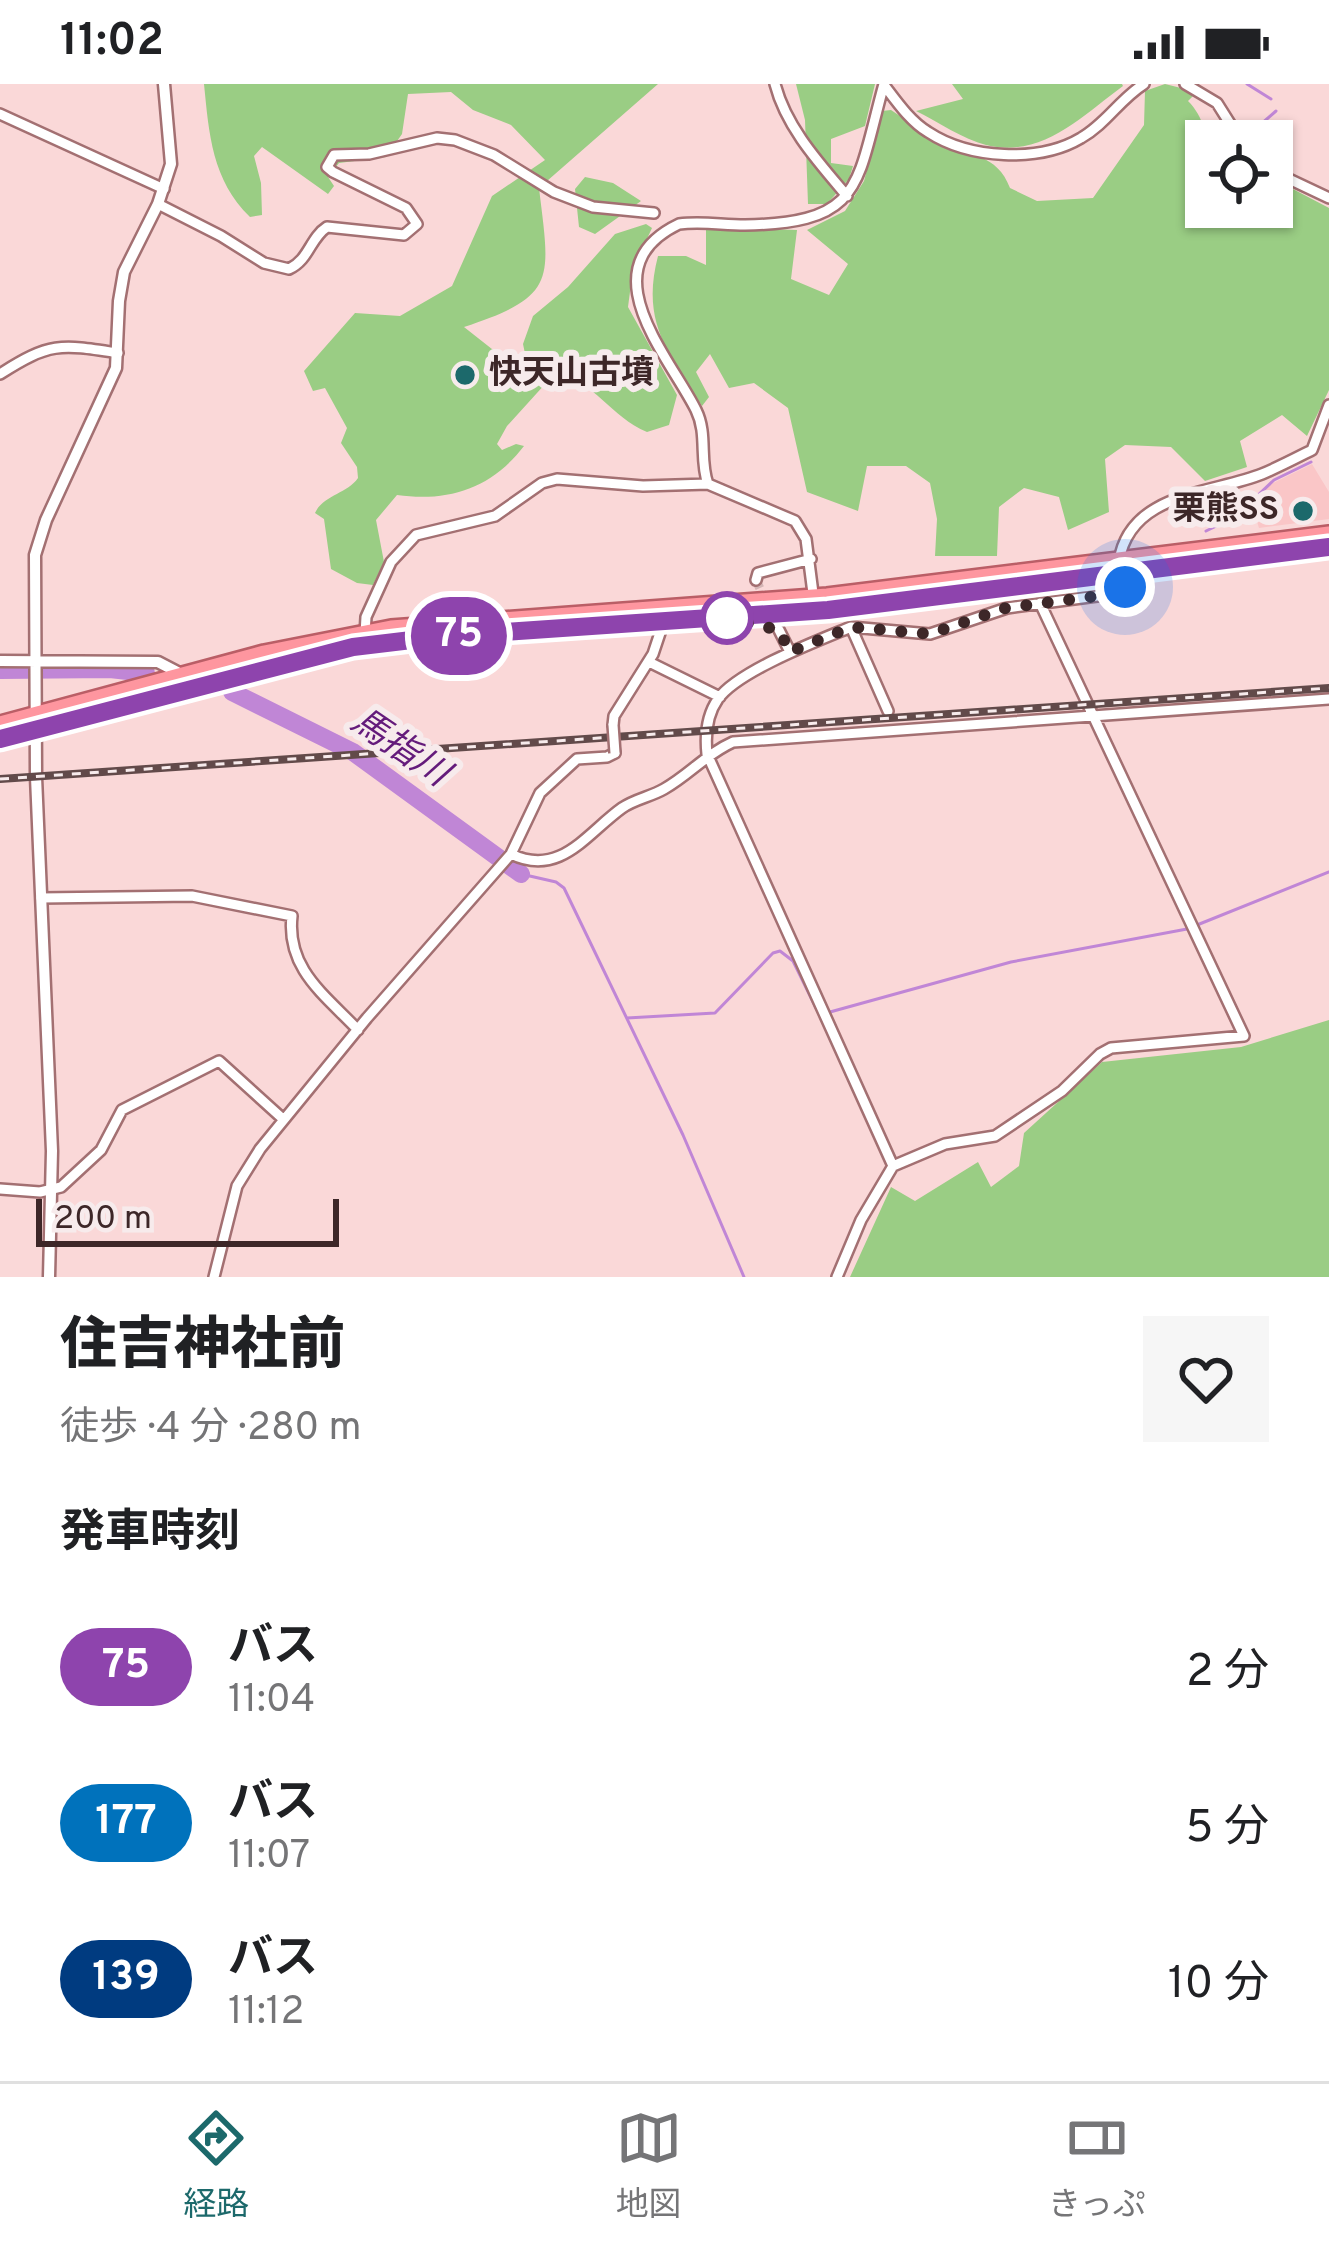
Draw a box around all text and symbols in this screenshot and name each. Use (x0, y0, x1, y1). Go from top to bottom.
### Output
text: 11:02 (60, 14, 164, 71)
map controls (1185, 120, 1293, 228)
button: locate (1185, 120, 1293, 228)
place label: 快天山古墳 (489, 354, 654, 396)
marker: 快天山古墳 (452, 362, 478, 388)
place label: 栗熊SS (1173, 490, 1279, 532)
marker: 栗熊SS (1290, 498, 1316, 524)
your location (1095, 557, 1155, 617)
unlabelled marker (702, 593, 752, 643)
line badge: 75 (405, 597, 513, 675)
text: 75 (435, 609, 483, 662)
water label: 馬指川 (341, 700, 460, 800)
scale bar (36, 1193, 339, 1246)
text: 200 m (54, 1199, 152, 1241)
text: 住吉神社前 (60, 1313, 345, 1385)
button: heart (1143, 1316, 1269, 1442)
text: 徒歩 · 4 分 · 280 m (60, 1405, 362, 1454)
text: 発車時刻 (60, 1506, 240, 1563)
text: バス (228, 1620, 318, 1677)
text: 75 (102, 1640, 150, 1693)
text: 2 分 (1186, 1645, 1269, 1702)
text: 11:04 (228, 1677, 315, 1726)
text: バス (228, 1776, 318, 1833)
text: 177 (95, 1796, 157, 1849)
text: 5 分 (1185, 1801, 1269, 1858)
text: 11:07 (228, 1833, 310, 1882)
text: バス (228, 1932, 318, 1989)
text: 139 (92, 1952, 160, 2005)
text: 10 分 (1168, 1957, 1269, 2014)
text: 11:12 (228, 1989, 304, 2038)
tab: 経路 (183, 2105, 249, 2228)
tab: 地図 (616, 2105, 682, 2228)
tab: きっぷ (1048, 2105, 1146, 2228)

